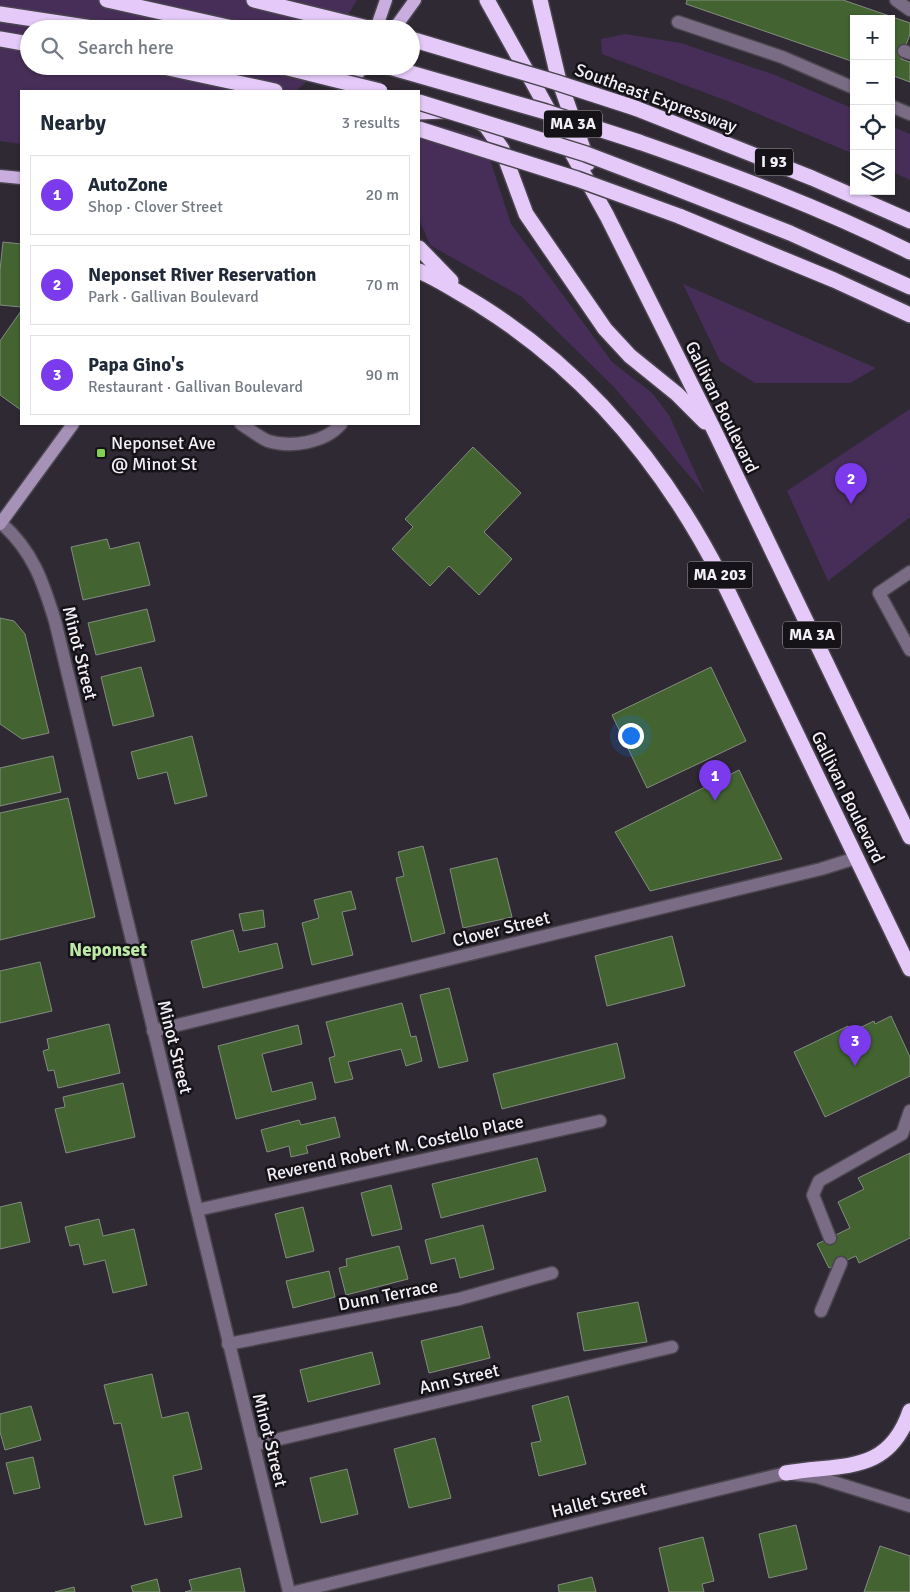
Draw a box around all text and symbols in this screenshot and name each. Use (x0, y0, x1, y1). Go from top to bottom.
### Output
map controls (850, 15, 895, 195)
button: + (850, 15, 895, 60)
search box (20, 20, 420, 75)
icon: search (38, 34, 66, 62)
text: Search here (78, 36, 174, 60)
street label: Southeast Expressway (572, 58, 741, 138)
button: − (850, 60, 895, 105)
button: locate (850, 105, 895, 150)
text: Nearby (40, 110, 106, 136)
road number: MA 3A (544, 110, 602, 138)
text: 3 results (341, 113, 400, 133)
road number: I 93 (755, 148, 793, 176)
button: layers (850, 150, 895, 195)
text: AutoZone (88, 173, 168, 197)
text: 1 (53, 185, 61, 205)
text: 20 m (365, 185, 399, 205)
text: Shop · Clover Street (88, 197, 223, 217)
text: Neponset River Reservation (88, 263, 316, 287)
text: 2 (53, 275, 61, 295)
text: 70 m (365, 275, 399, 295)
text: Park · Gallivan Boulevard (88, 287, 259, 307)
street label: Gallivan Boulevard (681, 337, 763, 477)
text: Papa Gino's (88, 353, 184, 377)
text: 3 (53, 365, 61, 385)
text: 90 m (365, 365, 399, 385)
text: Restaurant · Gallivan Boulevard (88, 377, 303, 397)
place label: Neponset Ave @ Minot St (111, 432, 216, 475)
marker: Neponset Ave @ Minot St (95, 447, 107, 459)
pin: 2 (835, 463, 867, 504)
road number: MA 203 (688, 562, 752, 588)
street label: Minot Street (58, 604, 102, 702)
road number: MA 3A (783, 622, 841, 648)
your location (618, 723, 644, 749)
street label: Gallivan Boulevard (807, 727, 889, 867)
pin: 1 (699, 760, 731, 801)
street label: Clover Street (450, 906, 552, 952)
district label: Neponset (69, 938, 147, 962)
street label: Minot Street (153, 998, 197, 1096)
pin: 3 (839, 1025, 871, 1066)
street label: Reverend Robert M. Costello Place (264, 1110, 526, 1186)
street label: Dunn Terrace (336, 1275, 440, 1315)
street label: Ann Street (417, 1359, 501, 1399)
street label: Minot Street (248, 1391, 292, 1489)
street label: Hallet Street (549, 1478, 649, 1522)

